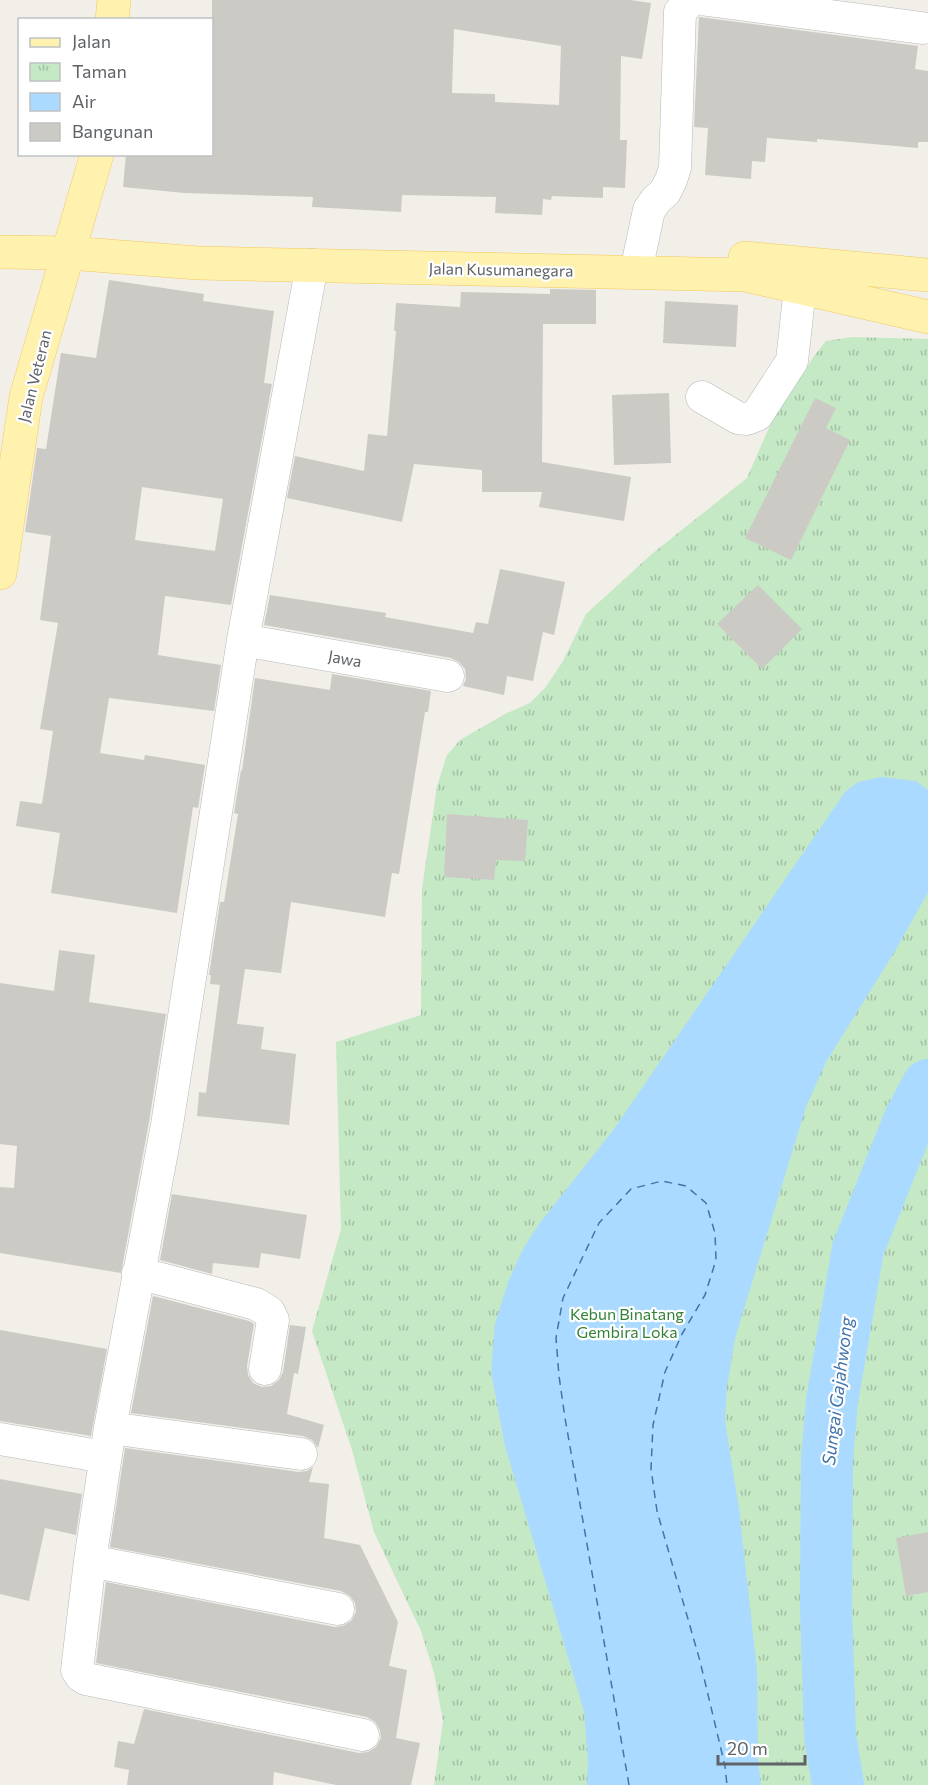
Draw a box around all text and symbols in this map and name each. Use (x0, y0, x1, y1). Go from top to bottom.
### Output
legend (18, 18, 213, 156)
text: Jalan (72, 30, 111, 52)
text: Taman (72, 60, 127, 82)
text: Air (72, 90, 96, 112)
text: Bangunan (72, 120, 153, 142)
street label: Jalan Kusumanegara (428, 258, 574, 280)
street label: Jalan Veteran (13, 328, 55, 424)
street label: Jawa (327, 646, 363, 670)
park label: Kebun Binatang Gembira Loka (570, 1304, 684, 1341)
water label: Sungai Gajahwong (817, 1314, 857, 1467)
scale bar (718, 1728, 805, 1766)
text: 20 m (727, 1737, 768, 1759)

